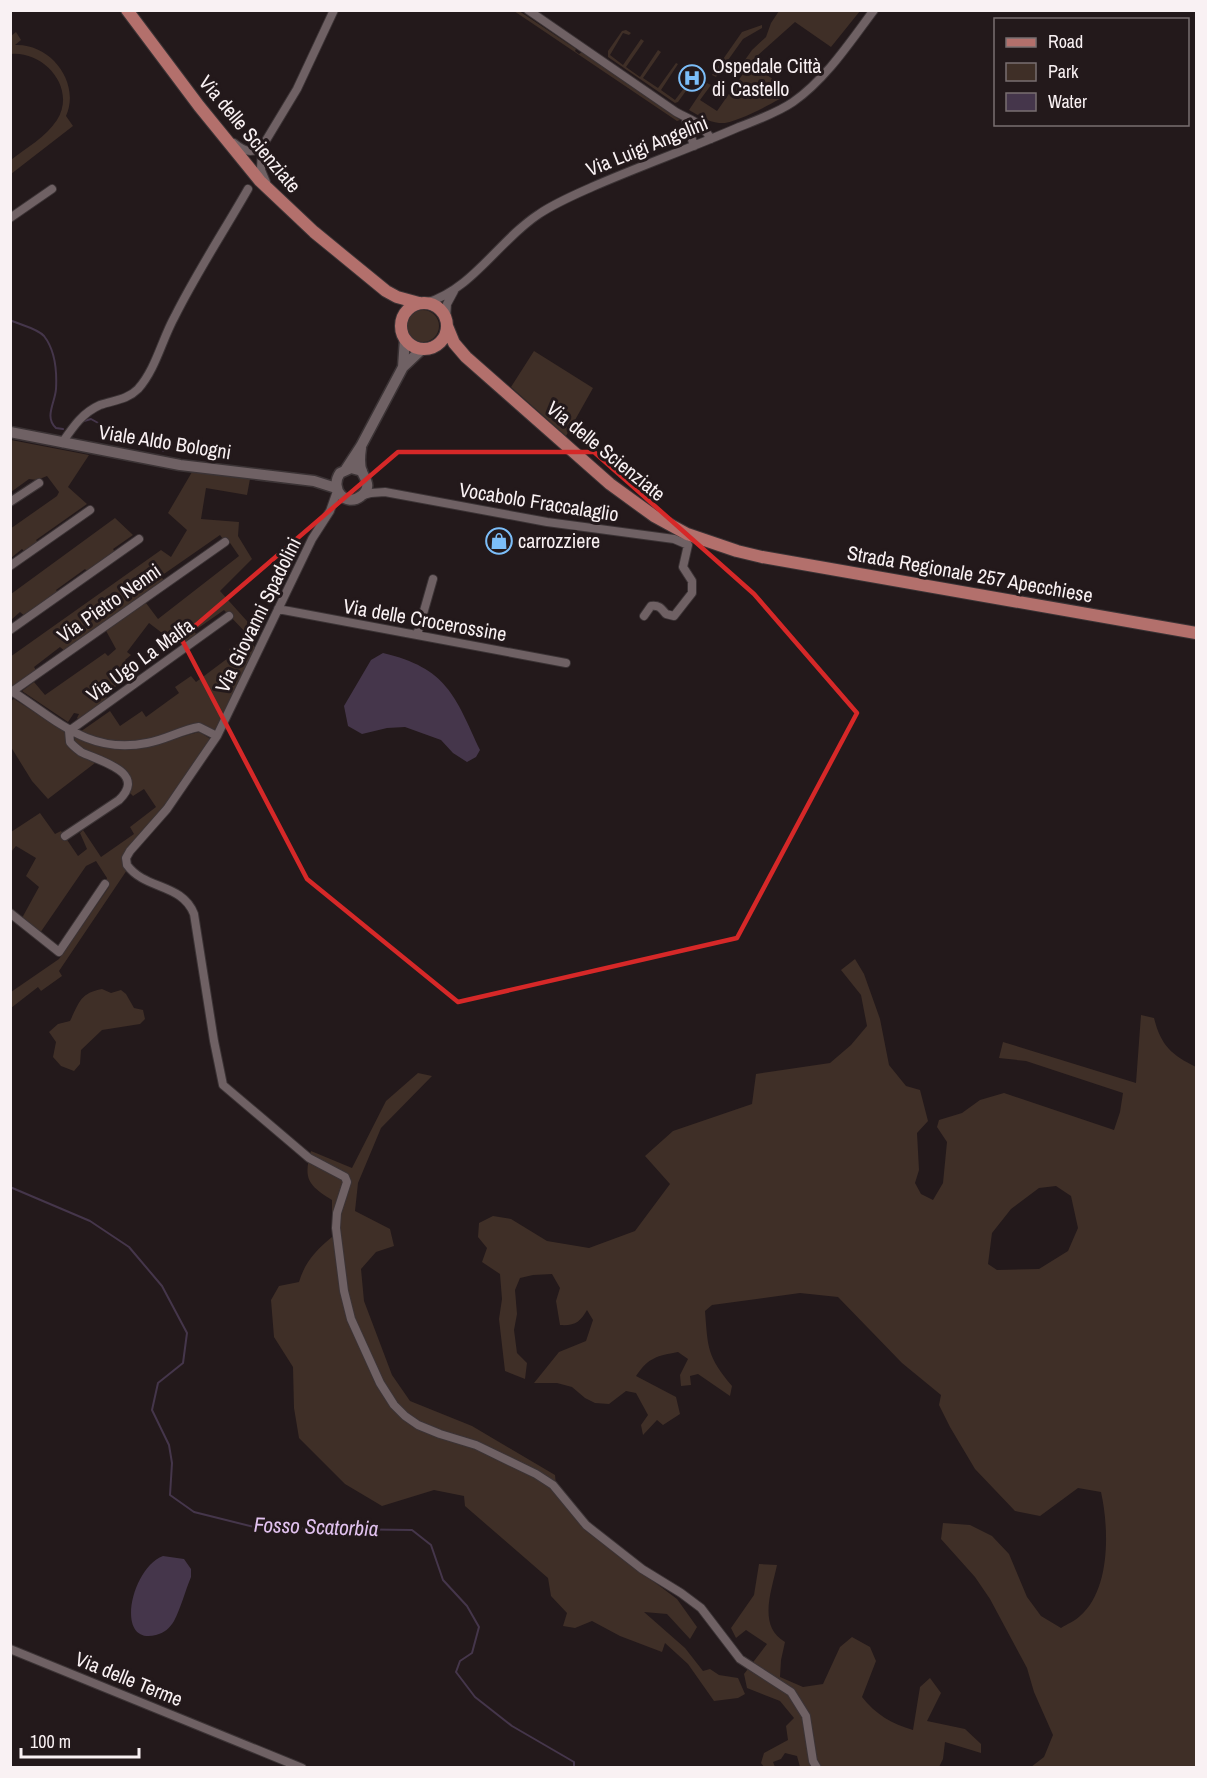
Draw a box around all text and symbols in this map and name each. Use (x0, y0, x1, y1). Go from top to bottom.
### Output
legend (994, 18, 1189, 126)
text: Road (1048, 29, 1083, 54)
place label: Ospedale Città di Castello (712, 52, 821, 102)
text: Park (1048, 59, 1079, 84)
hospital icon: Ospedale Città di Castello (677, 63, 707, 93)
street label: Via delle Scienziate (193, 69, 308, 198)
text: Water (1048, 89, 1087, 114)
street label: Via Luigi Angelini (582, 109, 712, 182)
street label: Via delle Scienziate (541, 394, 671, 507)
street label: Viale Aldo Bologni (97, 418, 233, 465)
street label: Vocabolo Fraccalaglio (457, 476, 621, 527)
shop icon: carrozziere (484, 526, 514, 556)
place label: carrozziere (518, 527, 600, 554)
street label: Via Giovanni Spadolini (208, 533, 307, 697)
street label: Strada Regionale 257 Apecchiese (845, 539, 1095, 608)
street label: Via Pietro Nenni (51, 557, 166, 648)
street label: Via delle Crocerossine (341, 592, 509, 647)
street label: Via Ugo La Malfa (81, 612, 199, 708)
water label: Fosso Scatorbia (253, 1510, 379, 1543)
street label: Via delle Terme (72, 1645, 187, 1712)
scale bar (21, 1721, 140, 1759)
text: 100 m (30, 1729, 71, 1754)

